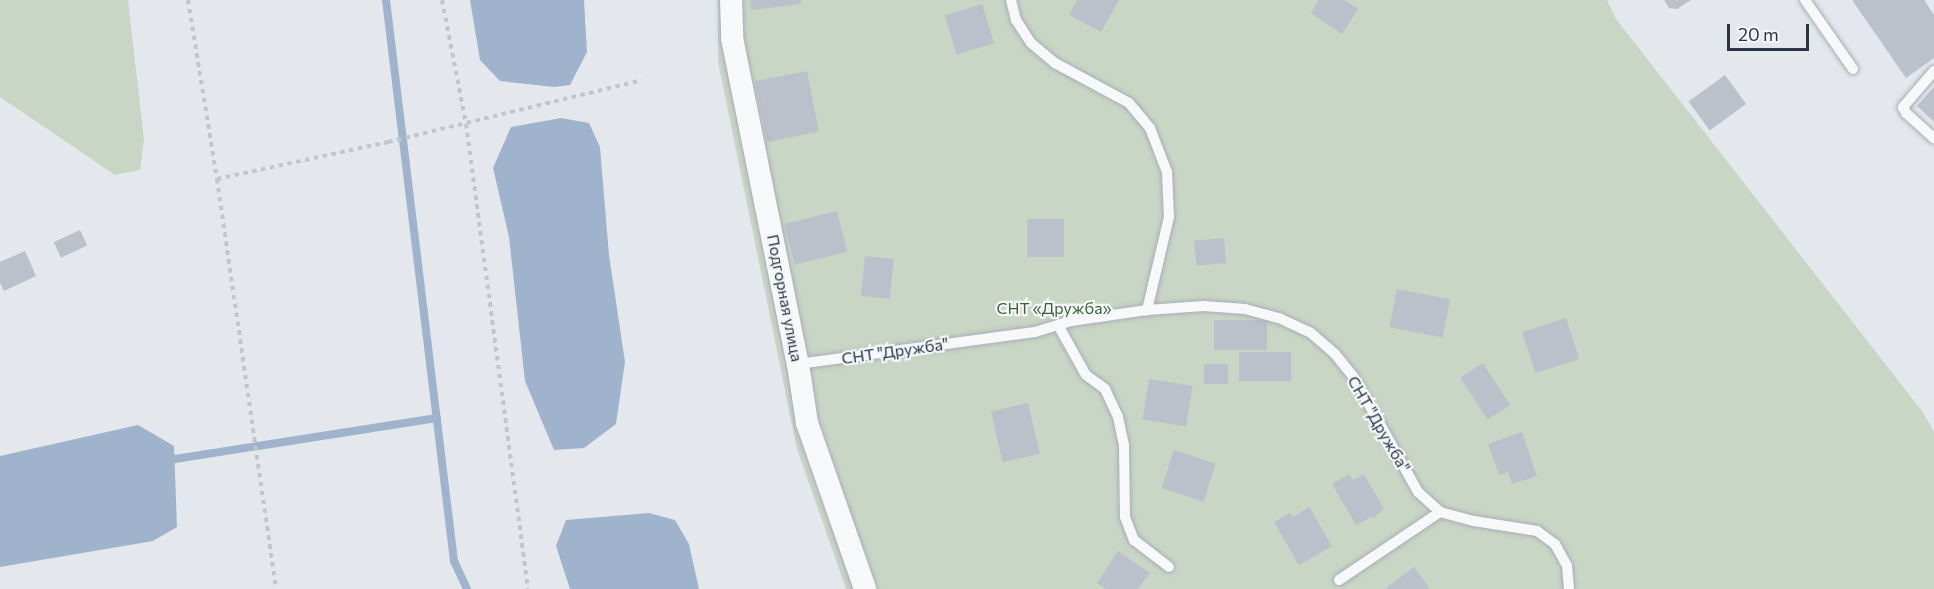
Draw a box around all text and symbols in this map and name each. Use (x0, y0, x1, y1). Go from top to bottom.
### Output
scale bar (1730, 12, 1812, 50)
text: 20 m (1738, 23, 1779, 45)
street label: Подгорная улица (763, 233, 807, 363)
park label: СНТ «Дружба» (996, 298, 1112, 318)
street label: СНТ "Дружба" (840, 334, 950, 368)
street label: СНТ "Дружба" (1344, 372, 1414, 476)

